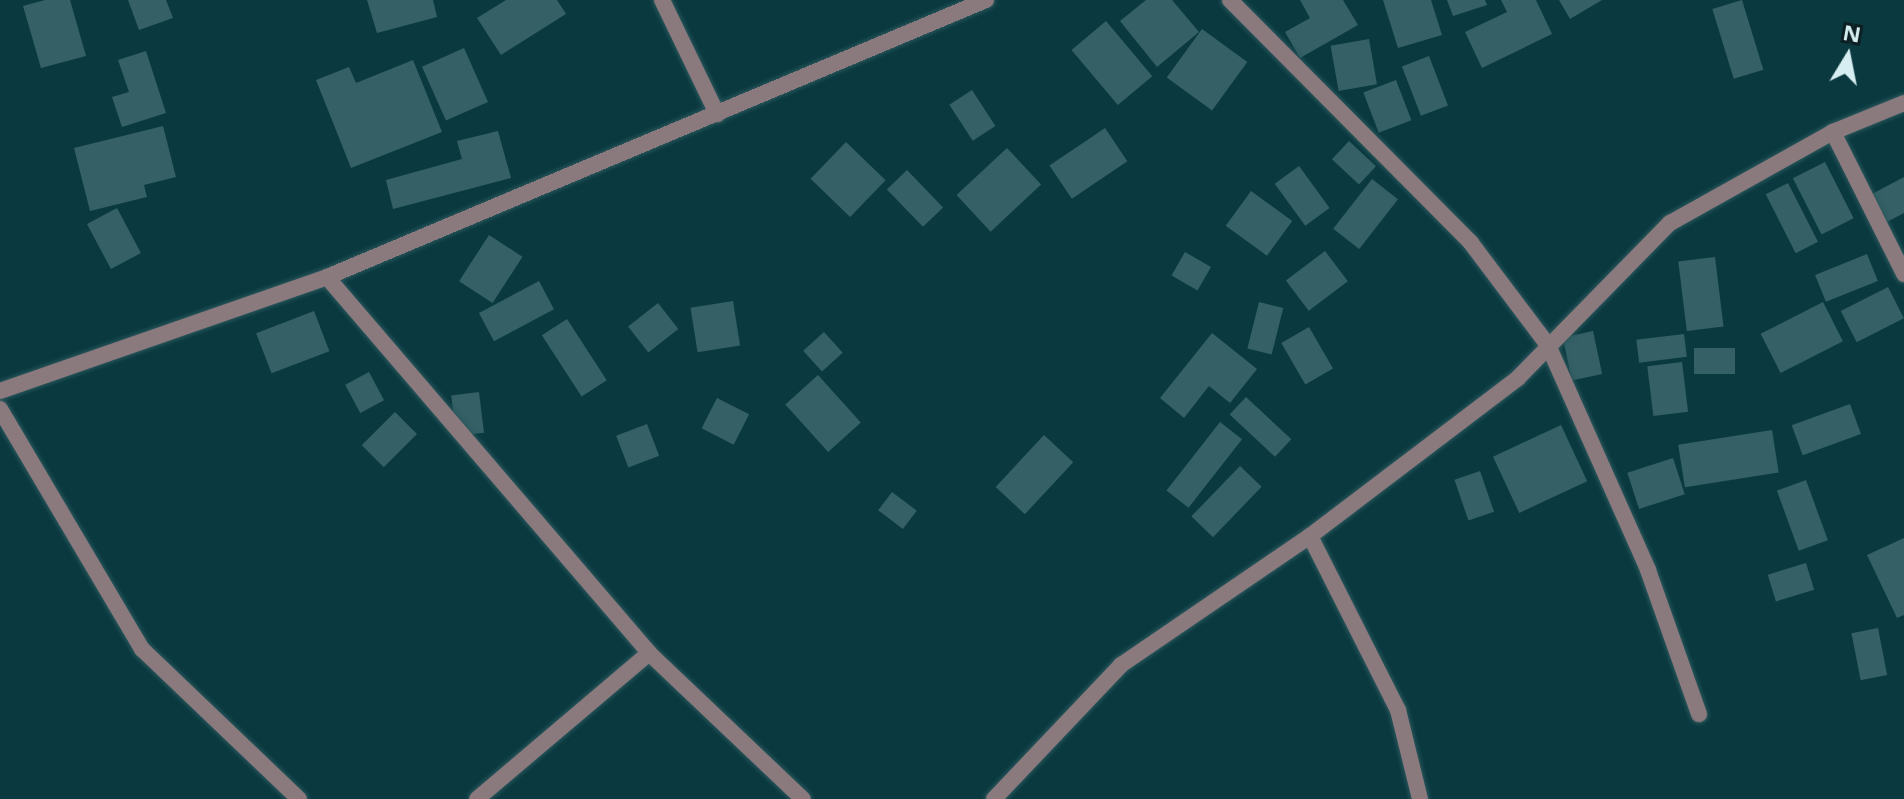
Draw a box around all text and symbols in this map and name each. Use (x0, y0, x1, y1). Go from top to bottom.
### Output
north arrow (1808, 16, 1888, 96)
text: N (1841, 16, 1864, 49)

